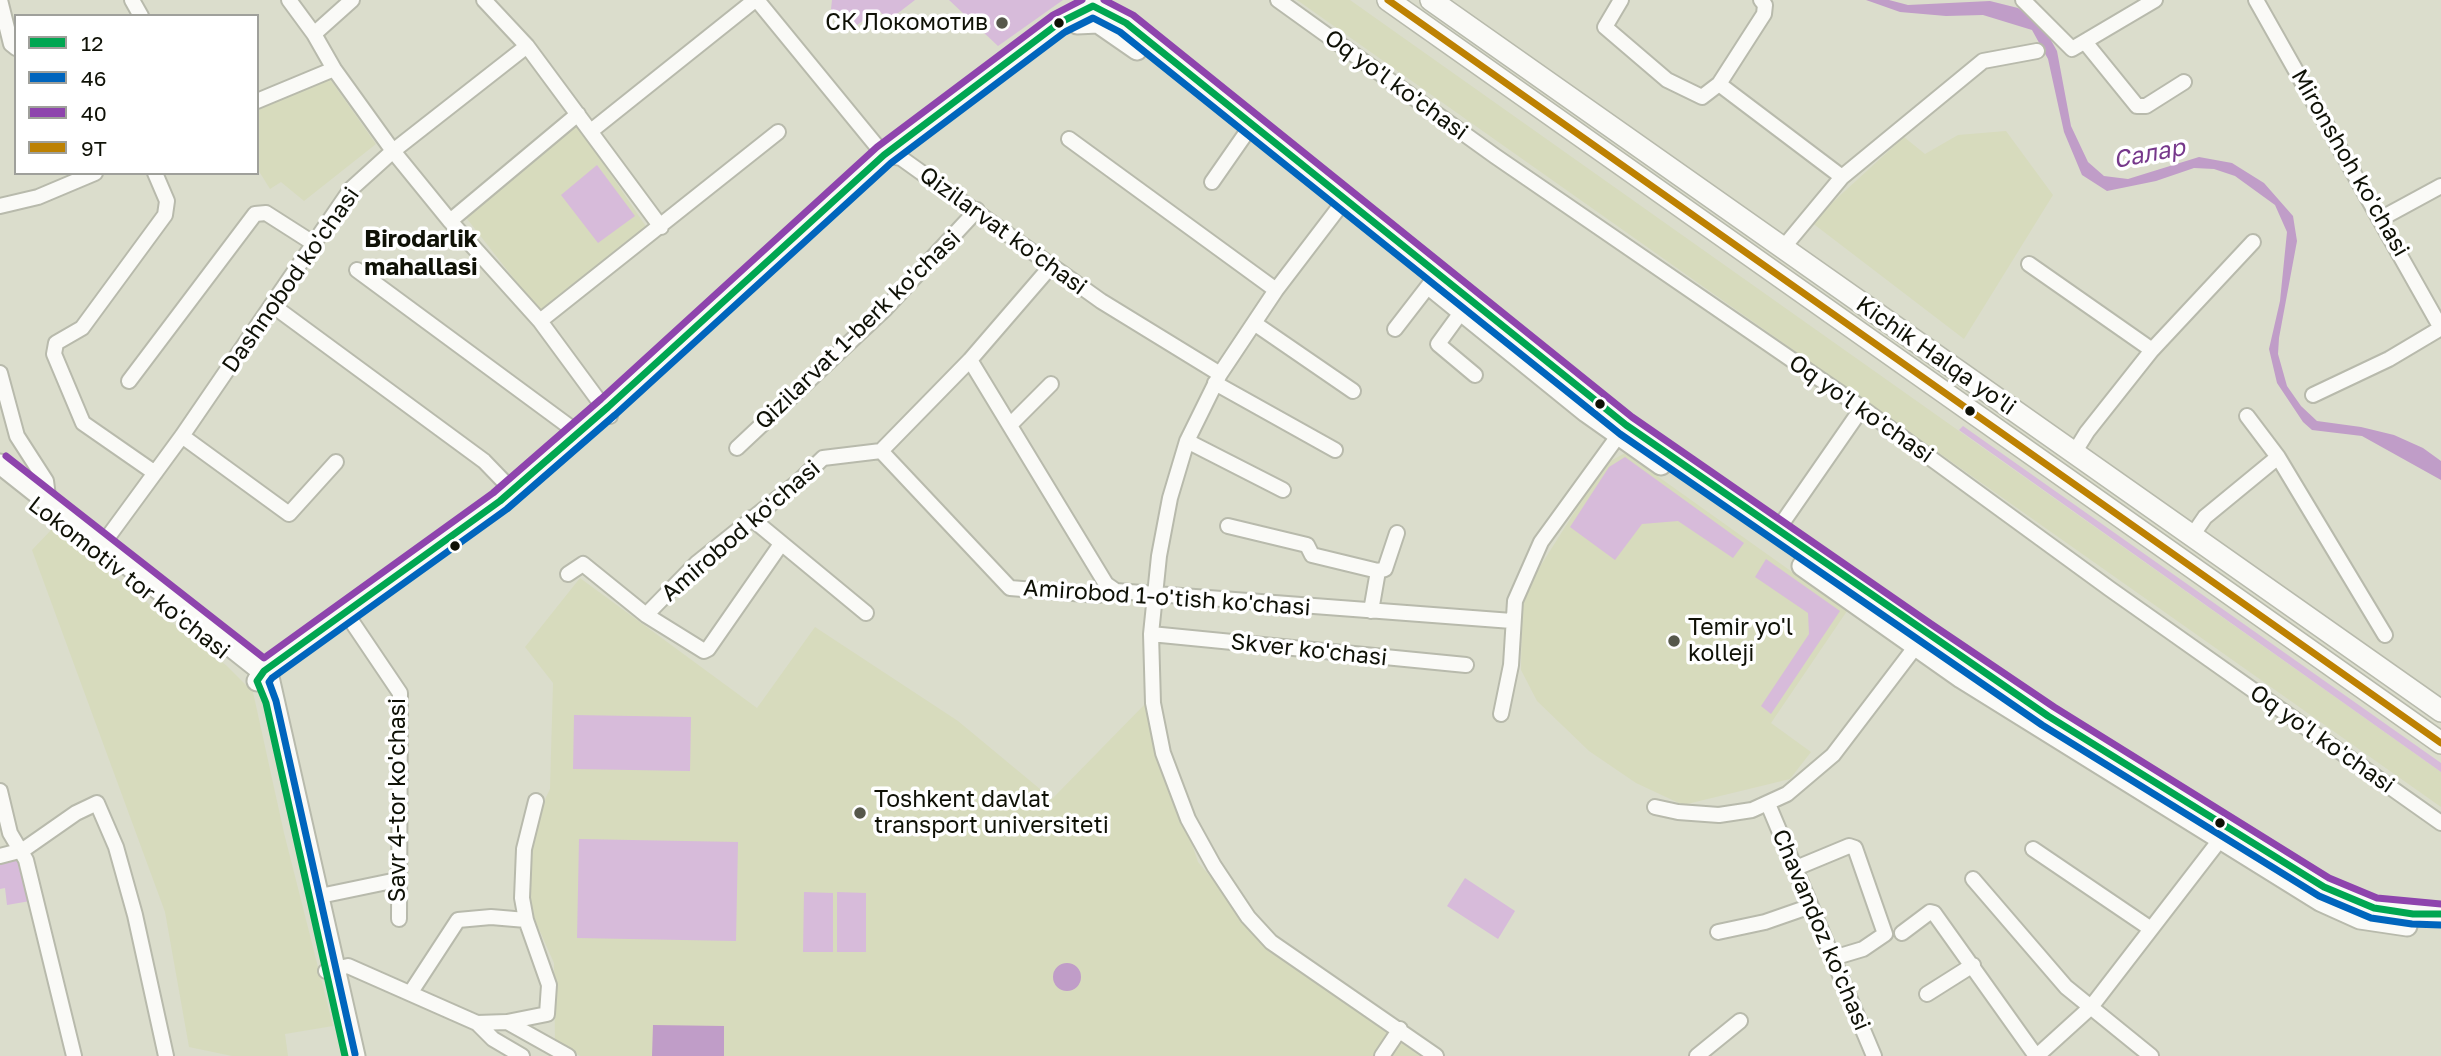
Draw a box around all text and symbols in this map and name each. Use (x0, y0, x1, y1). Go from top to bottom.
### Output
place label: СК Локомотив (825, 9, 988, 37)
legend (14, 14, 259, 175)
marker: СК Локомотив (994, 15, 1010, 31)
unlabelled marker (1052, 16, 1066, 30)
street label: Oq yo'l ko'chasi (1319, 24, 1473, 146)
text: 12 (81, 30, 103, 56)
street label: Mironshoh ko'chasi (2285, 64, 2415, 262)
text: 46 (81, 65, 107, 91)
text: 40 (81, 100, 107, 126)
water label: Салар (2111, 133, 2187, 175)
text: 9Т (81, 135, 107, 161)
street label: Qizilarvat ko'chasi (914, 161, 1092, 301)
street label: Dashnobod ko'chasi (217, 182, 365, 378)
district label: Birodarlik mahallasi (364, 225, 478, 281)
street label: Qizilarvat 1-berk ko'chasi (749, 225, 967, 435)
street label: Kichik Halqa yo'li (1851, 291, 2021, 421)
street label: Oq yo'l ko'chasi (1783, 349, 1939, 469)
unlabelled marker (1593, 397, 1607, 411)
unlabelled marker (1963, 404, 1977, 418)
street label: Amirobod ko'chasi (656, 455, 826, 607)
street label: Lokomotiv tor ko'chasi (23, 491, 235, 665)
unlabelled marker (448, 539, 462, 553)
street label: Amirobod 1-o'tish ko'chasi (1022, 574, 1312, 622)
place label: Temir yo'l kolleji (1688, 614, 1793, 668)
street label: Skver ko'chasi (1229, 628, 1389, 672)
marker: Temir yo'l kolleji (1666, 633, 1682, 649)
street label: Oq yo'l ko'chasi (2244, 679, 2400, 799)
street label: Savr 4-tor ko'chasi (384, 698, 412, 902)
place label: Toshkent davlat transport universiteti (874, 786, 1109, 840)
marker: Toshkent davlat transport universiteti (852, 805, 868, 821)
unlabelled marker (2213, 816, 2227, 830)
street label: Chavandoz ko'chasi (1766, 825, 1876, 1035)

